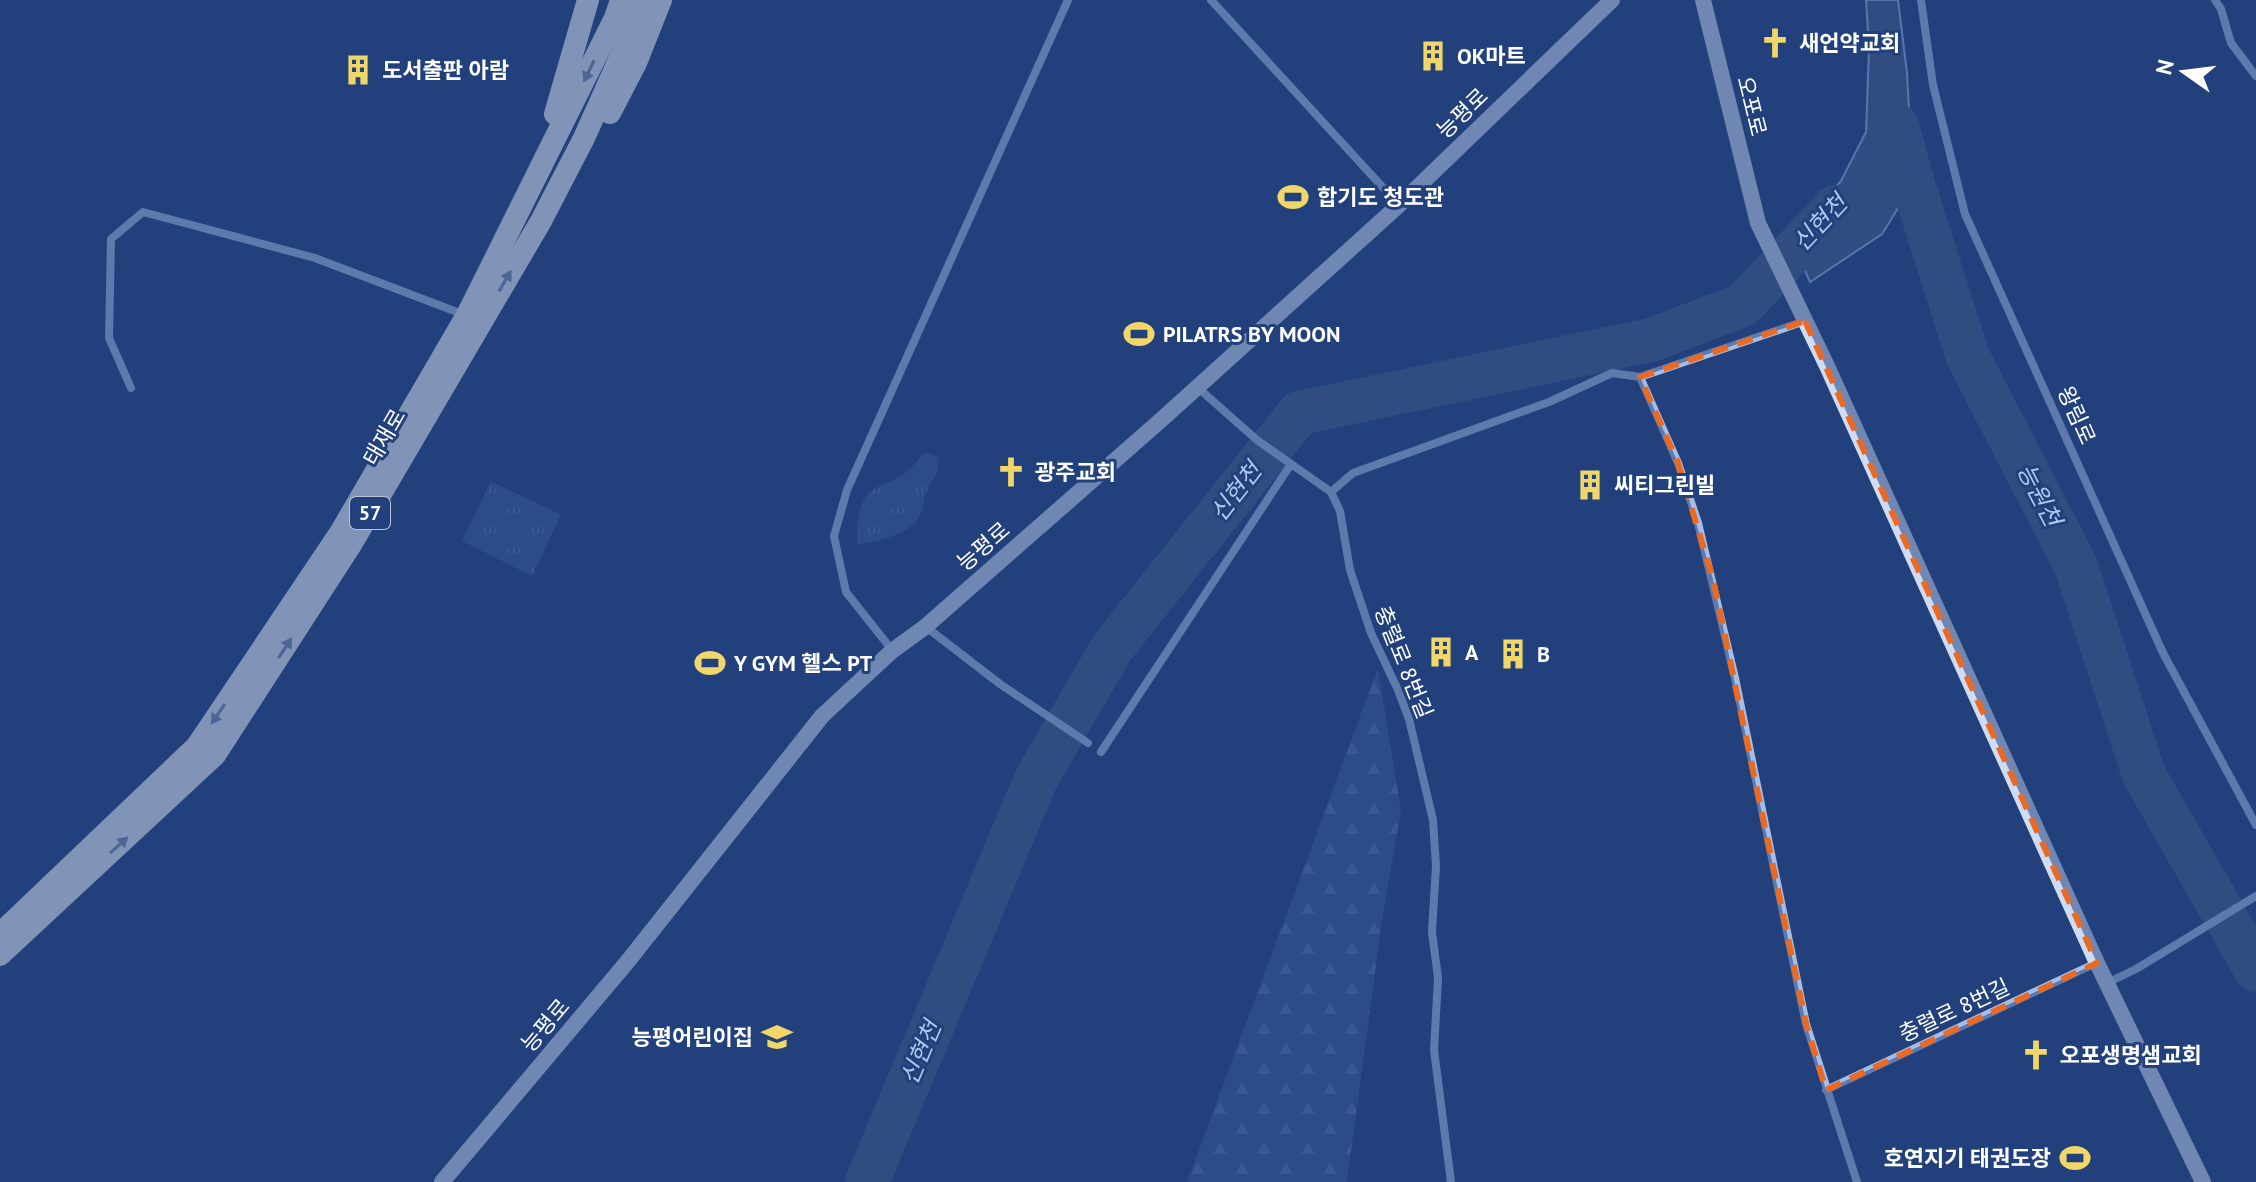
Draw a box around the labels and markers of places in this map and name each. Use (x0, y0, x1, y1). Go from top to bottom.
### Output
church icon: 새언약교회 (1758, 26, 1792, 60)
place label: 새언약교회 (1799, 29, 1900, 57)
building icon: OK마트 (1416, 39, 1450, 73)
place label: OK마트 (1457, 42, 1526, 70)
building icon: 도서출판 아람 (341, 53, 375, 87)
place label: 도서출판 아람 (382, 56, 509, 84)
sports icon: 합기도 청도관 (1276, 180, 1310, 214)
place label: 합기도 청도관 (1317, 183, 1444, 211)
sports icon: PILATRS BY MOON (1122, 317, 1156, 351)
place label: PILATRS BY MOON (1163, 320, 1341, 348)
church icon: 광주교회 (994, 455, 1028, 489)
place label: 광주교회 (1035, 458, 1116, 486)
building icon: 씨티그린빌 (1573, 468, 1607, 502)
place label: 씨티그린빌 (1614, 471, 1715, 499)
building icon: A (1424, 635, 1458, 669)
building icon: B (1496, 637, 1530, 671)
place label: A (1465, 638, 1479, 666)
place label: B (1537, 640, 1550, 668)
sports icon: Y GYM 헬스 PT (693, 646, 727, 680)
place label: Y GYM 헬스 PT (733, 649, 873, 677)
school or university icon: 능평어린이집 (760, 1020, 794, 1054)
place label: 능평어린이집 (632, 1023, 753, 1051)
church icon: 오포생명샘교회 (2019, 1038, 2053, 1072)
place label: 오포생명샘교회 (2060, 1041, 2202, 1069)
sports icon: 호연지기 태권도장 (2058, 1141, 2092, 1175)
place label: 호연지기 태권도장 (1884, 1144, 2051, 1172)

